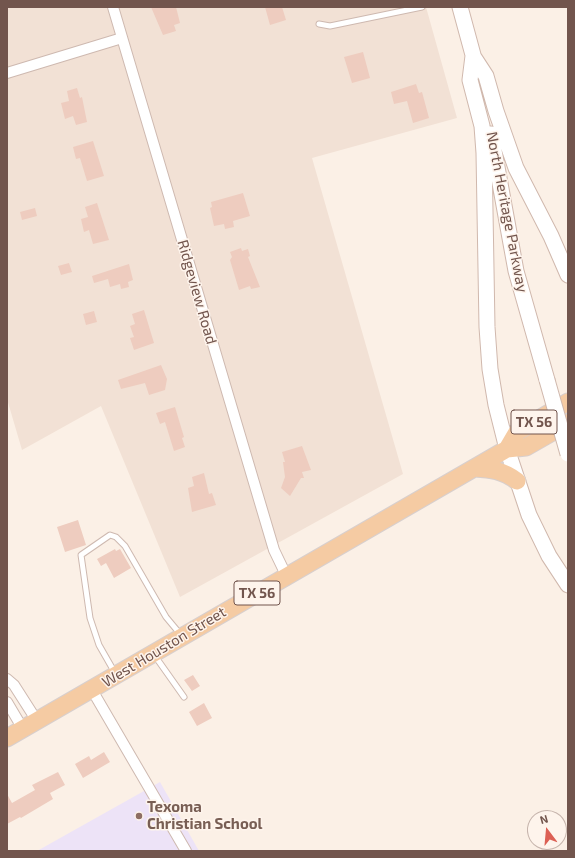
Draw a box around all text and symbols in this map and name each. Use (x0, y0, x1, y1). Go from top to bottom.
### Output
street label: North Heritage Parkway (483, 130, 531, 294)
street label: Ridgeview Road (173, 238, 221, 346)
road number: TX 56 (511, 410, 557, 434)
road number: TX 56 (234, 581, 280, 605)
street label: West Houston Street (99, 603, 229, 691)
place label: Texoma Christian School (147, 798, 262, 833)
north arrow (527, 810, 567, 850)
marker: Texoma Christian School (134, 811, 144, 821)
text: N (538, 812, 549, 826)

